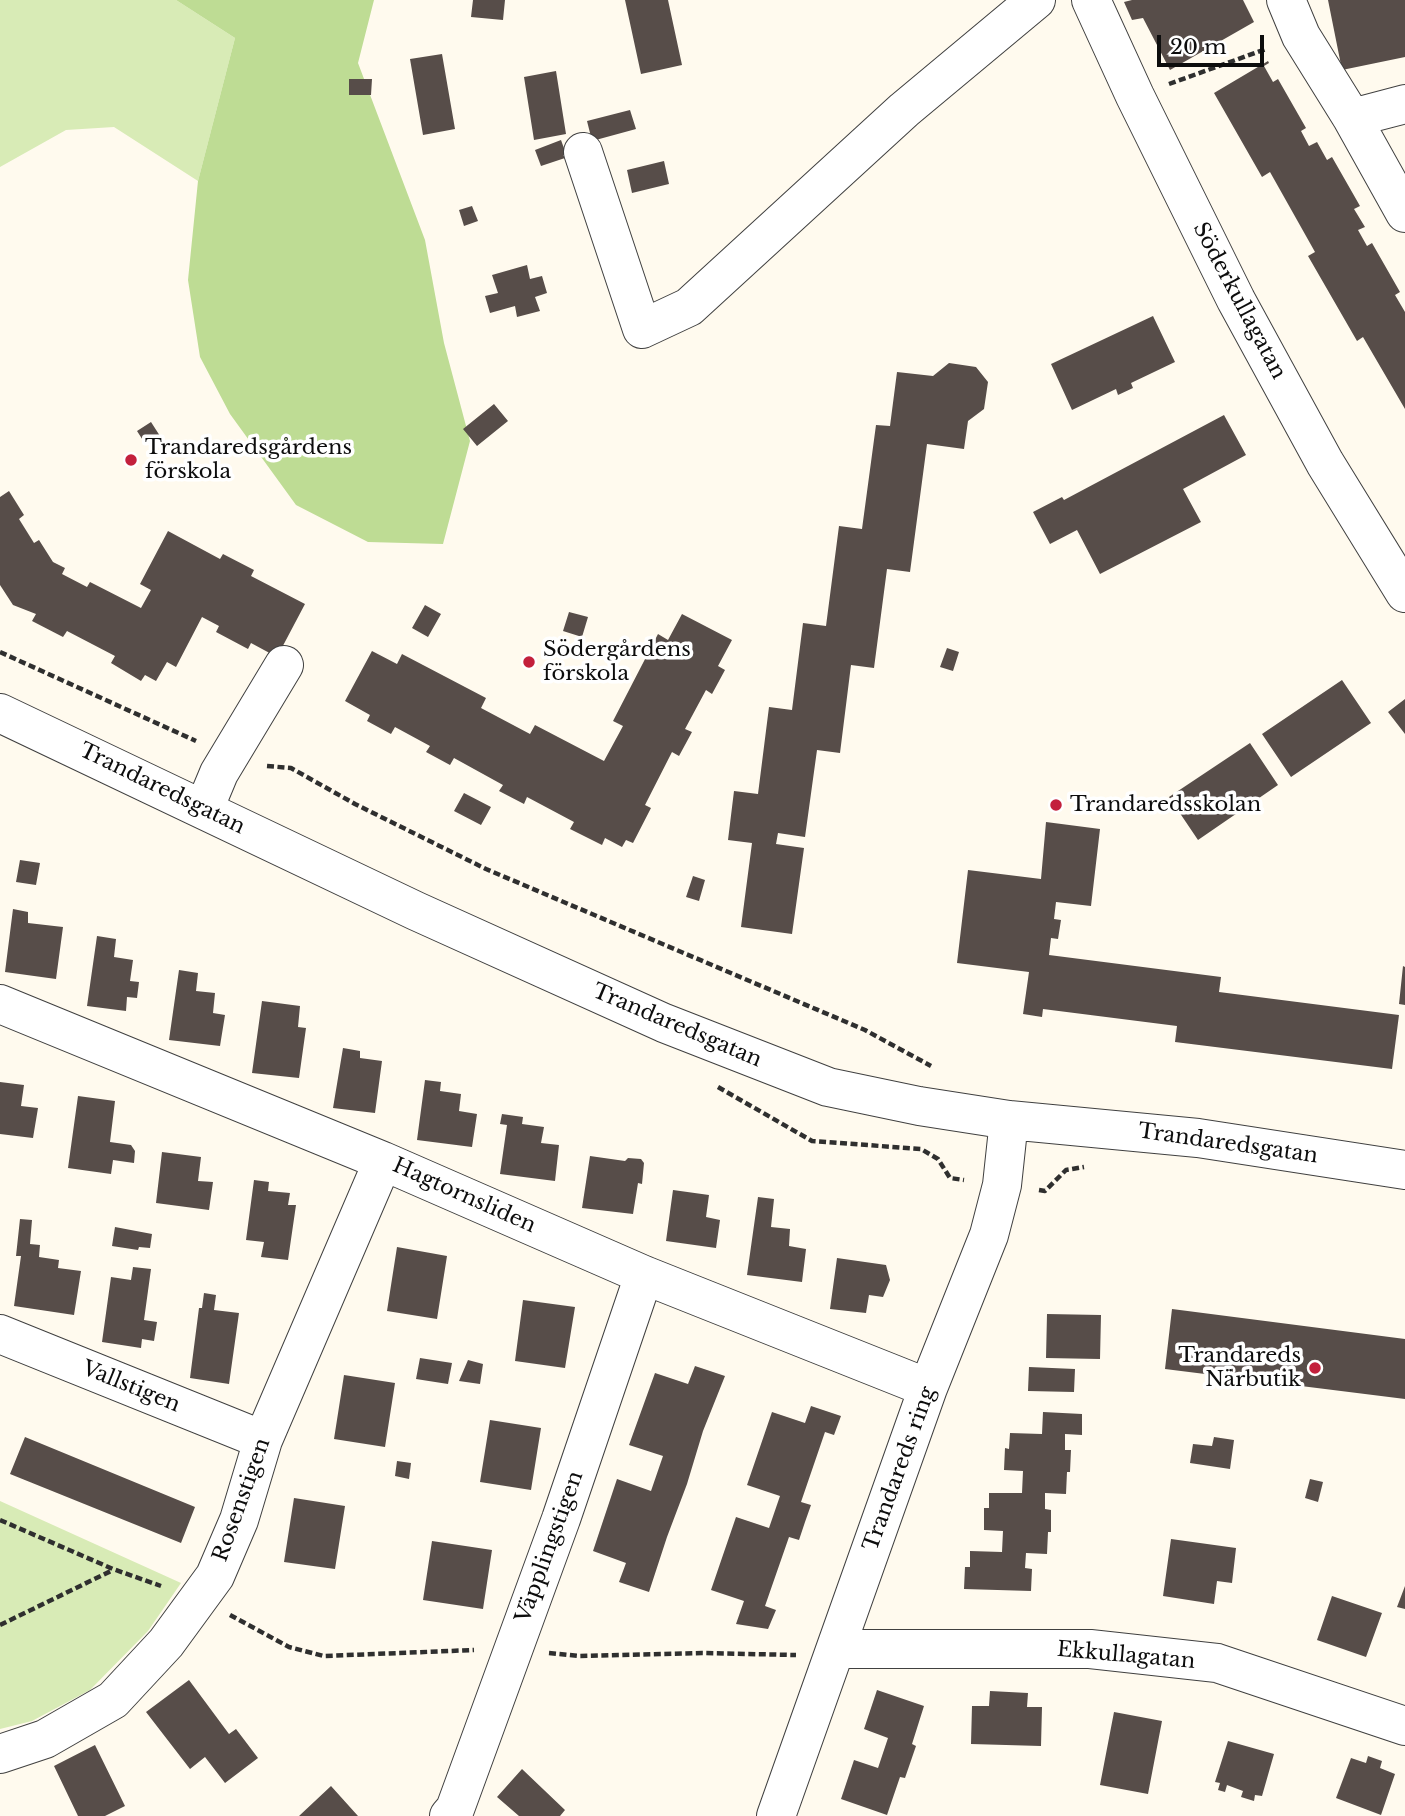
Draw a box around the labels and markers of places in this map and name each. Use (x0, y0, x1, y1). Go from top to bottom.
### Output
place label: Trandaredsgårdens förskola (145, 435, 352, 485)
marker: Trandaredsgårdens förskola (123, 452, 139, 468)
place label: Södergårdens förskola (543, 637, 691, 687)
marker: Södergårdens förskola (521, 654, 537, 670)
place label: Trandaredsskolan (1070, 792, 1261, 818)
marker: Trandaredsskolan (1048, 797, 1064, 813)
place label: Trandareds Närbutik (1178, 1343, 1301, 1393)
marker: Trandareds Närbutik (1307, 1360, 1323, 1376)

